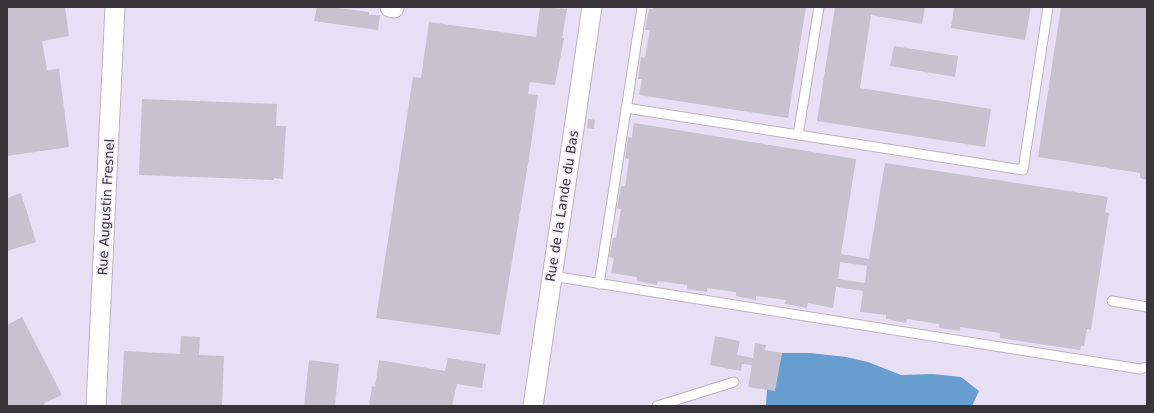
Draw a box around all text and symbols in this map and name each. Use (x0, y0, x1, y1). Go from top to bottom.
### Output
street label: Rue de la Lande du Bas (543, 129, 581, 283)
street label: Rue Augustin Fresnel (95, 138, 117, 276)

